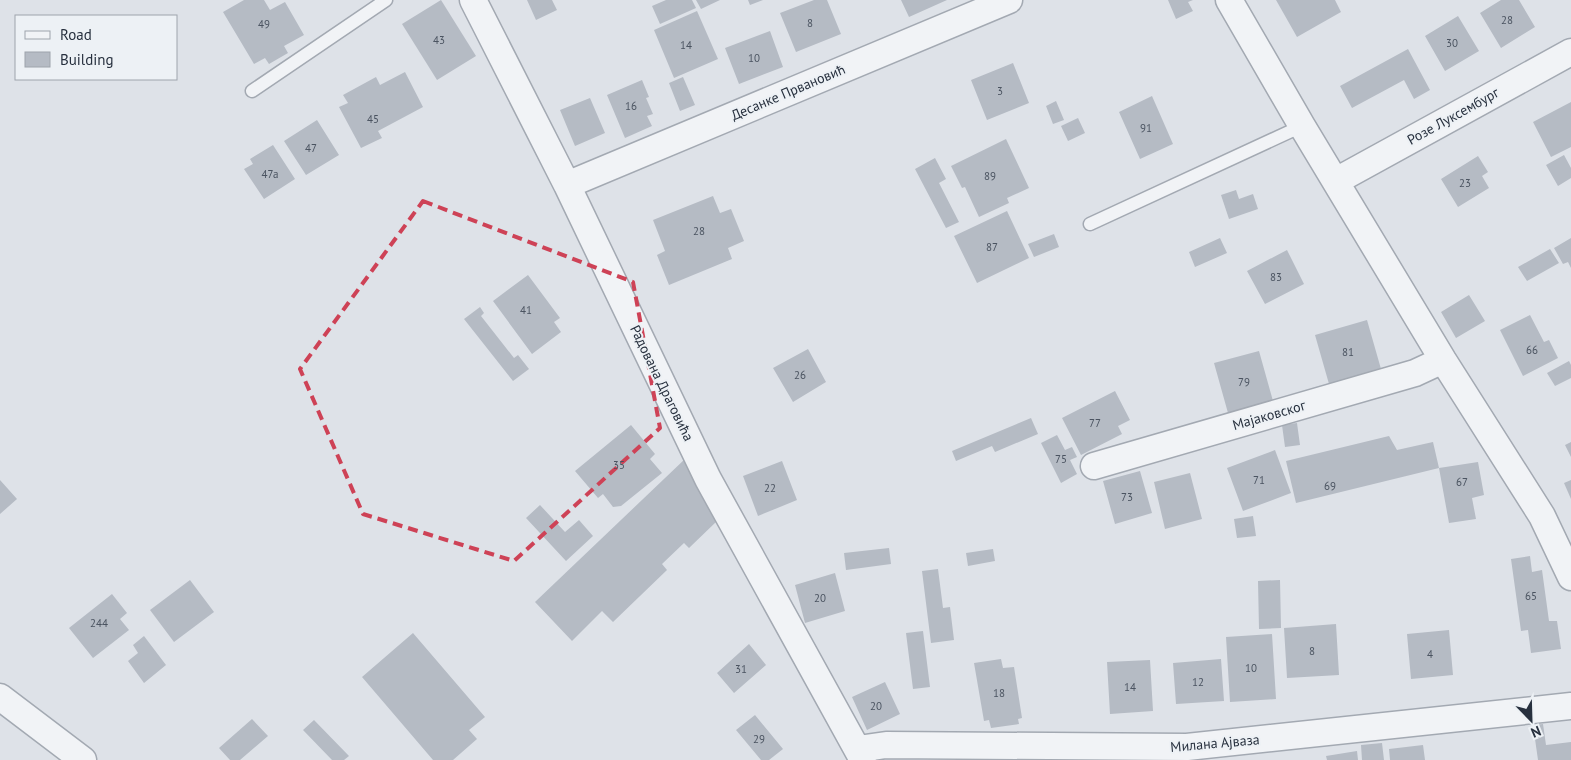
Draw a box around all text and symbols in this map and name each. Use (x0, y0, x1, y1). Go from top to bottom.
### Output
house number: 28 (1501, 13, 1513, 27)
legend (15, 15, 178, 80)
house number: 8 (807, 16, 813, 30)
house number: 49 (258, 17, 270, 31)
text: Road (60, 25, 92, 44)
house number: 43 (433, 33, 445, 47)
house number: 30 (1446, 36, 1458, 50)
house number: 14 (680, 38, 692, 52)
text: Building (60, 50, 114, 69)
house number: 10 (748, 51, 760, 65)
street label: Десанке Првановић (728, 60, 848, 124)
street label: Розе Луксембург (1404, 83, 1503, 149)
house number: 3 (997, 84, 1003, 98)
house number: 16 (625, 99, 637, 113)
house number: 45 (367, 112, 379, 126)
house number: 91 (1140, 121, 1152, 135)
house number: 47 (305, 141, 317, 155)
house number: 47a (262, 167, 278, 181)
house number: 89 (984, 169, 996, 183)
house number: 23 (1459, 176, 1471, 190)
house number: 28 (693, 224, 705, 238)
house number: 87 (986, 240, 998, 254)
house number: 83 (1270, 270, 1282, 284)
house number: 41 (520, 303, 532, 317)
street label: Радована Драговића (626, 322, 698, 444)
house number: 66 (1526, 343, 1538, 357)
house number: 81 (1342, 345, 1354, 359)
house number: 26 (794, 368, 806, 382)
house number: 79 (1238, 375, 1250, 389)
street label: Мајаковског (1230, 396, 1308, 434)
house number: 77 (1089, 416, 1101, 430)
house number: 75 (1055, 452, 1067, 466)
house number: 35 (613, 458, 625, 472)
house number: 71 (1253, 473, 1265, 487)
house number: 67 (1456, 475, 1468, 489)
house number: 69 (1324, 479, 1336, 493)
house number: 22 (764, 481, 776, 495)
house number: 73 (1121, 490, 1133, 504)
house number: 65 (1525, 589, 1537, 603)
house number: 20 (814, 591, 826, 605)
house number: 244 (90, 616, 108, 630)
house number: 8 (1309, 644, 1315, 658)
house number: 4 (1427, 647, 1433, 661)
house number: 10 (1245, 661, 1257, 675)
house number: 31 (735, 662, 747, 676)
house number: 12 (1192, 675, 1204, 689)
house number: 14 (1124, 680, 1136, 694)
house number: 18 (993, 686, 1005, 700)
north arrow (1506, 695, 1556, 745)
house number: 20 (870, 699, 882, 713)
text: N (1528, 722, 1544, 742)
street label: Милана Ајваза (1170, 730, 1260, 756)
house number: 29 (753, 732, 765, 746)

